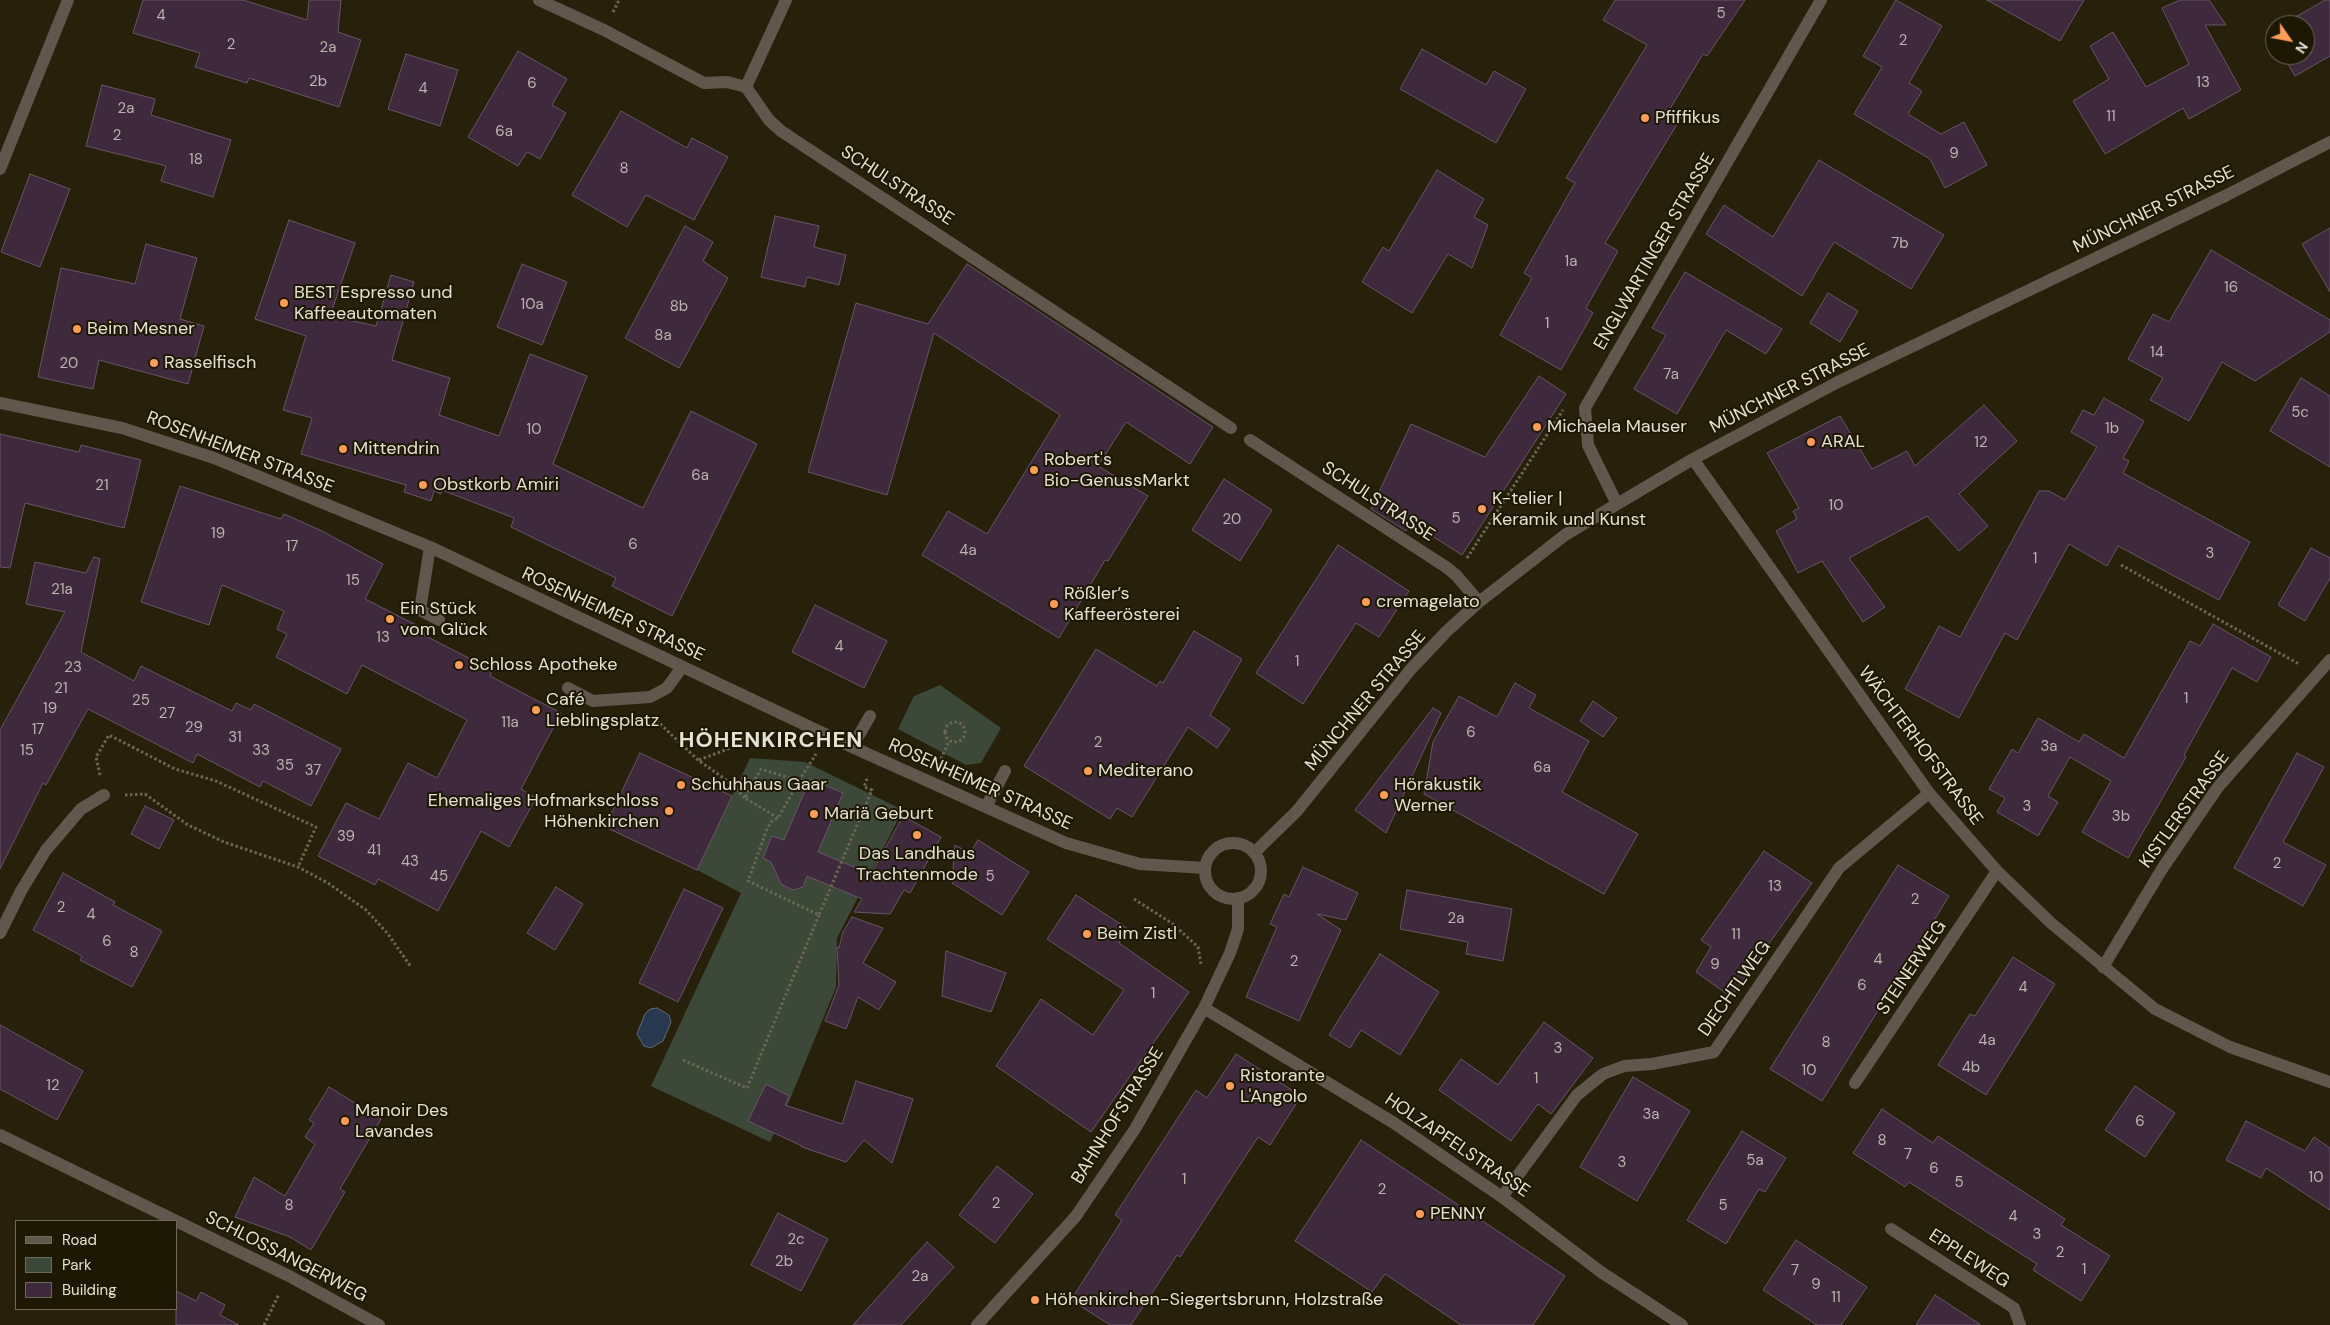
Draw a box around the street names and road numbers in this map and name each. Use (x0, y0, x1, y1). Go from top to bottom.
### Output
street label: SCHULSTRASSE (836, 141, 958, 231)
street label: ENGLWARTINGER STRASSE (1590, 150, 1720, 354)
street label: MÜNCHNER STRASSE (2070, 162, 2238, 258)
street label: MÜNCHNER STRASSE (1706, 339, 1874, 439)
street label: ROSENHEIMER STRASSE (143, 407, 337, 499)
street label: SCHULSTRASSE (1317, 457, 1439, 547)
street label: ROSENHEIMER STRASSE (518, 563, 708, 667)
street label: MÜNCHNER STRASSE (1301, 626, 1431, 776)
street label: WÄCHTERHOFSTRASSE (1853, 662, 1987, 830)
street label: ROSENHEIMER STRASSE (885, 735, 1075, 835)
street label: KISTLERSTRASSE (2135, 747, 2235, 873)
street label: STEINERWEG (1873, 917, 1951, 1019)
street label: DIECHTLWEG (1694, 937, 1776, 1041)
street label: BAHNHOFSTRASSE (1067, 1044, 1169, 1188)
street label: HOLZAPFELSTRASSE (1380, 1089, 1534, 1203)
street label: SCHLOSSANGERWEG (202, 1207, 370, 1307)
street label: EPPLEWEG (1925, 1225, 2013, 1293)

